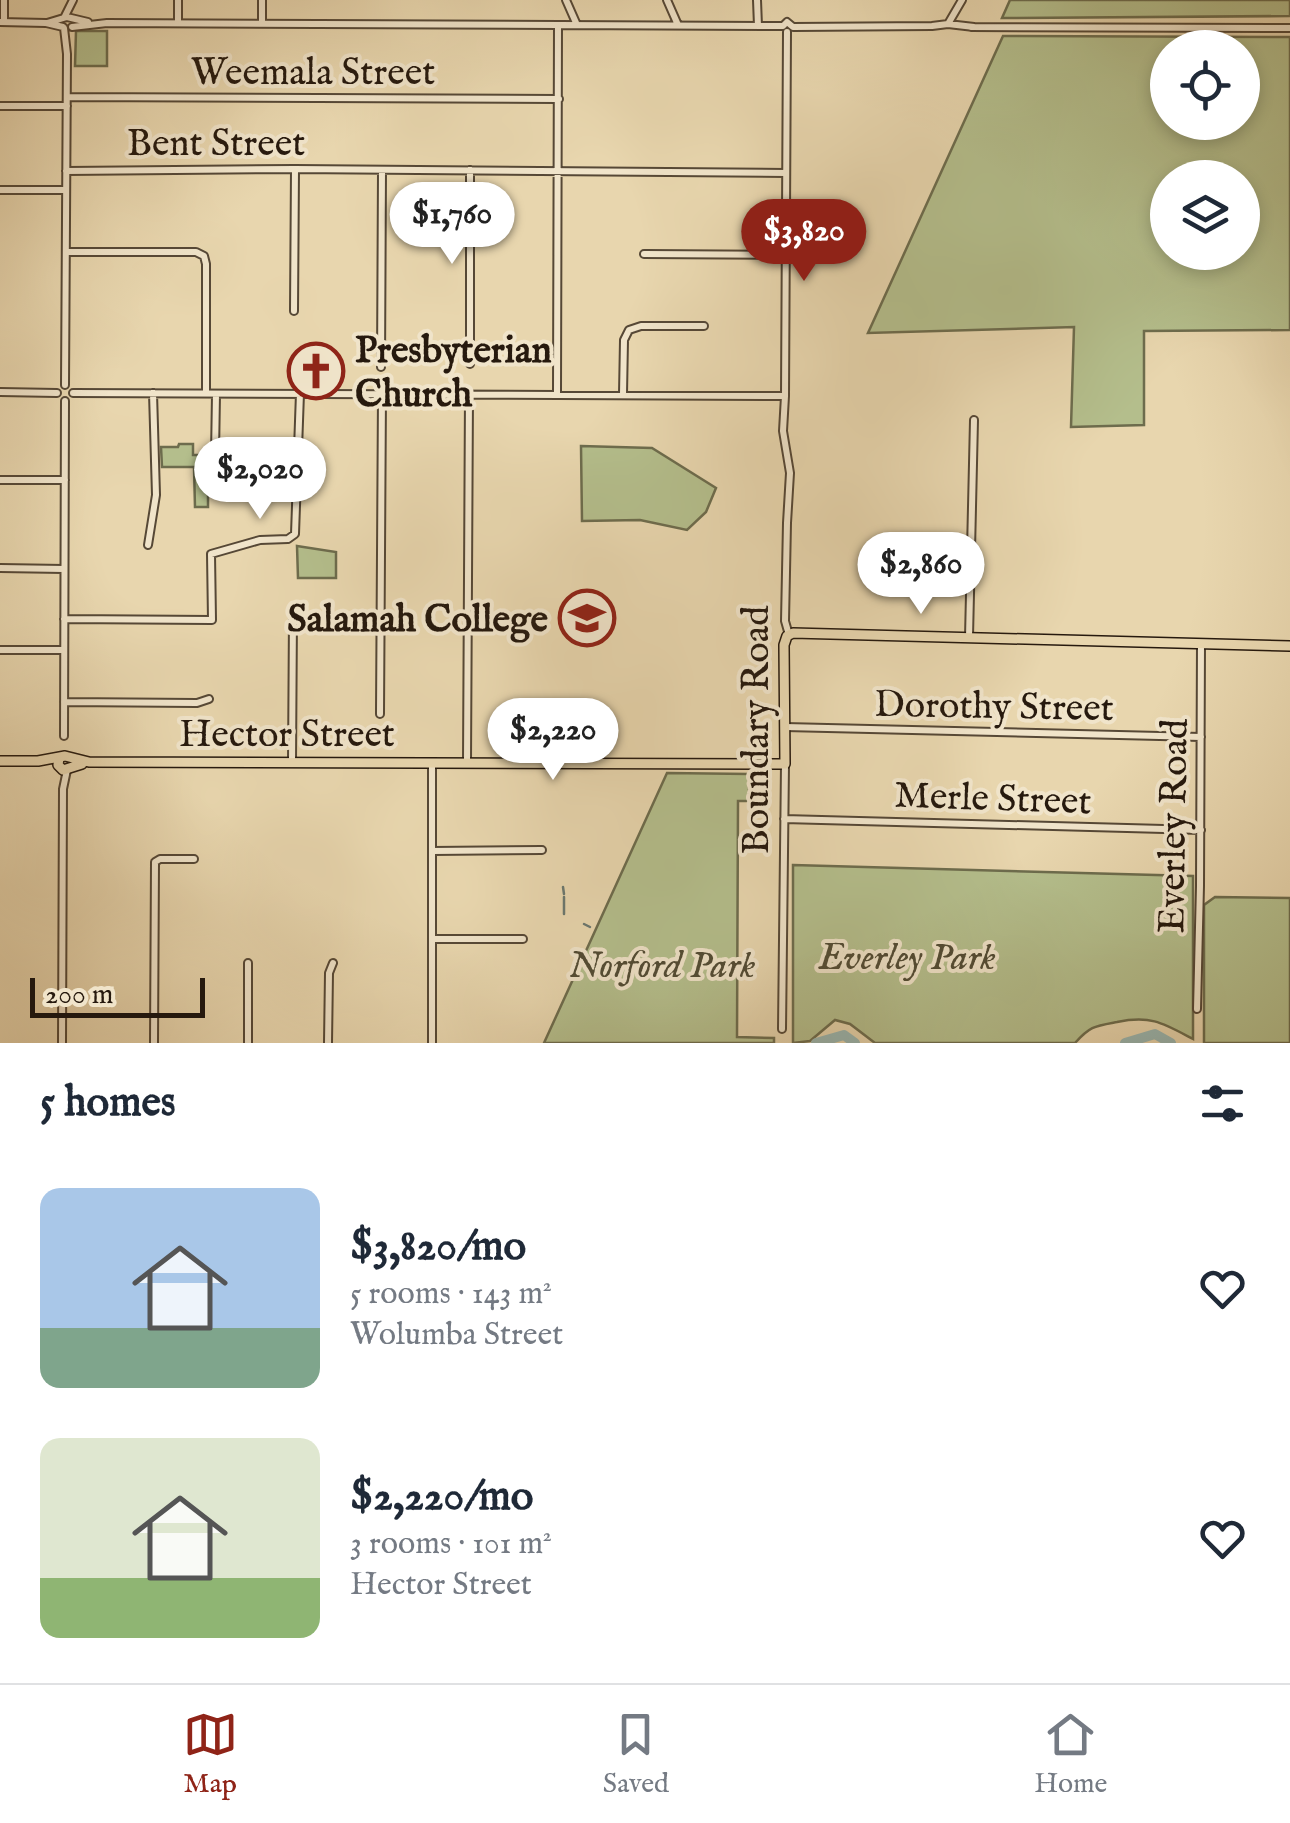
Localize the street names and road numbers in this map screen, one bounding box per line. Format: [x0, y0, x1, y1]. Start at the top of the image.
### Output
street label: Weemala Street [191, 50, 435, 98]
street label: Bent Street [127, 121, 305, 169]
street label: Boundary Road [734, 605, 782, 854]
street label: Dorothy Street [874, 682, 1114, 734]
street label: Hector Street [179, 712, 395, 760]
street label: Everley Road [1149, 718, 1201, 934]
street label: Merle Street [894, 773, 1092, 827]

